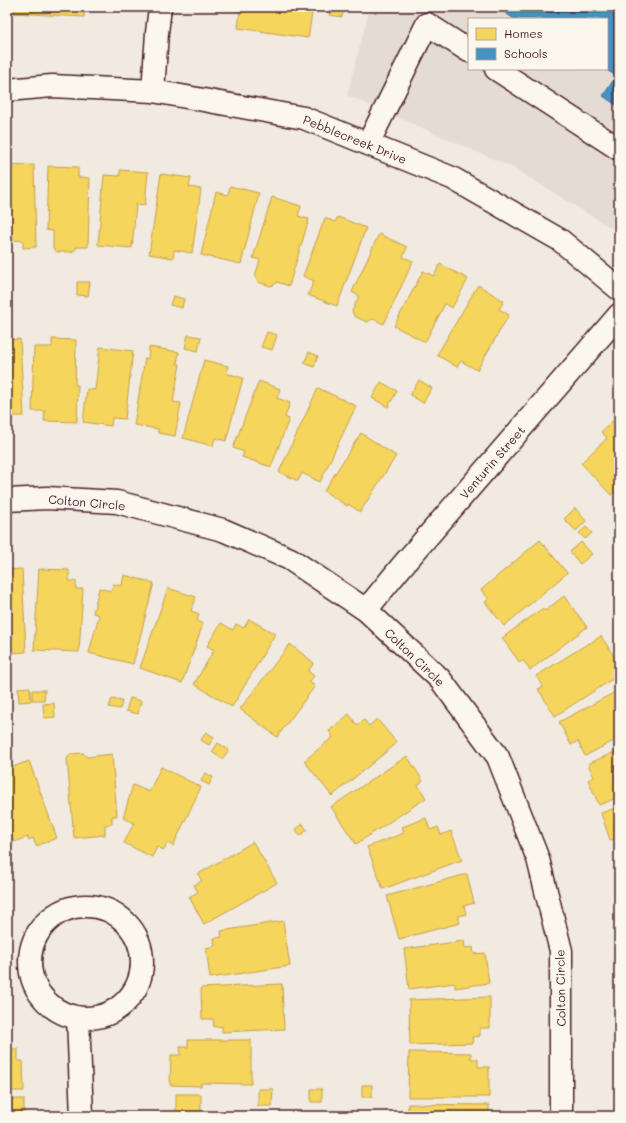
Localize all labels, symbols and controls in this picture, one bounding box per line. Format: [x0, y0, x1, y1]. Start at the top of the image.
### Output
legend [468, 18, 608, 70]
text: Homes [504, 25, 543, 41]
text: Schools [504, 45, 548, 61]
street label: Pebblecreek Drive [301, 111, 409, 167]
street label: Venturin Street [456, 422, 528, 502]
street label: Colton Circle [48, 491, 126, 513]
street label: Colton Circle [382, 624, 448, 690]
street label: Colton Circle [551, 949, 569, 1027]

